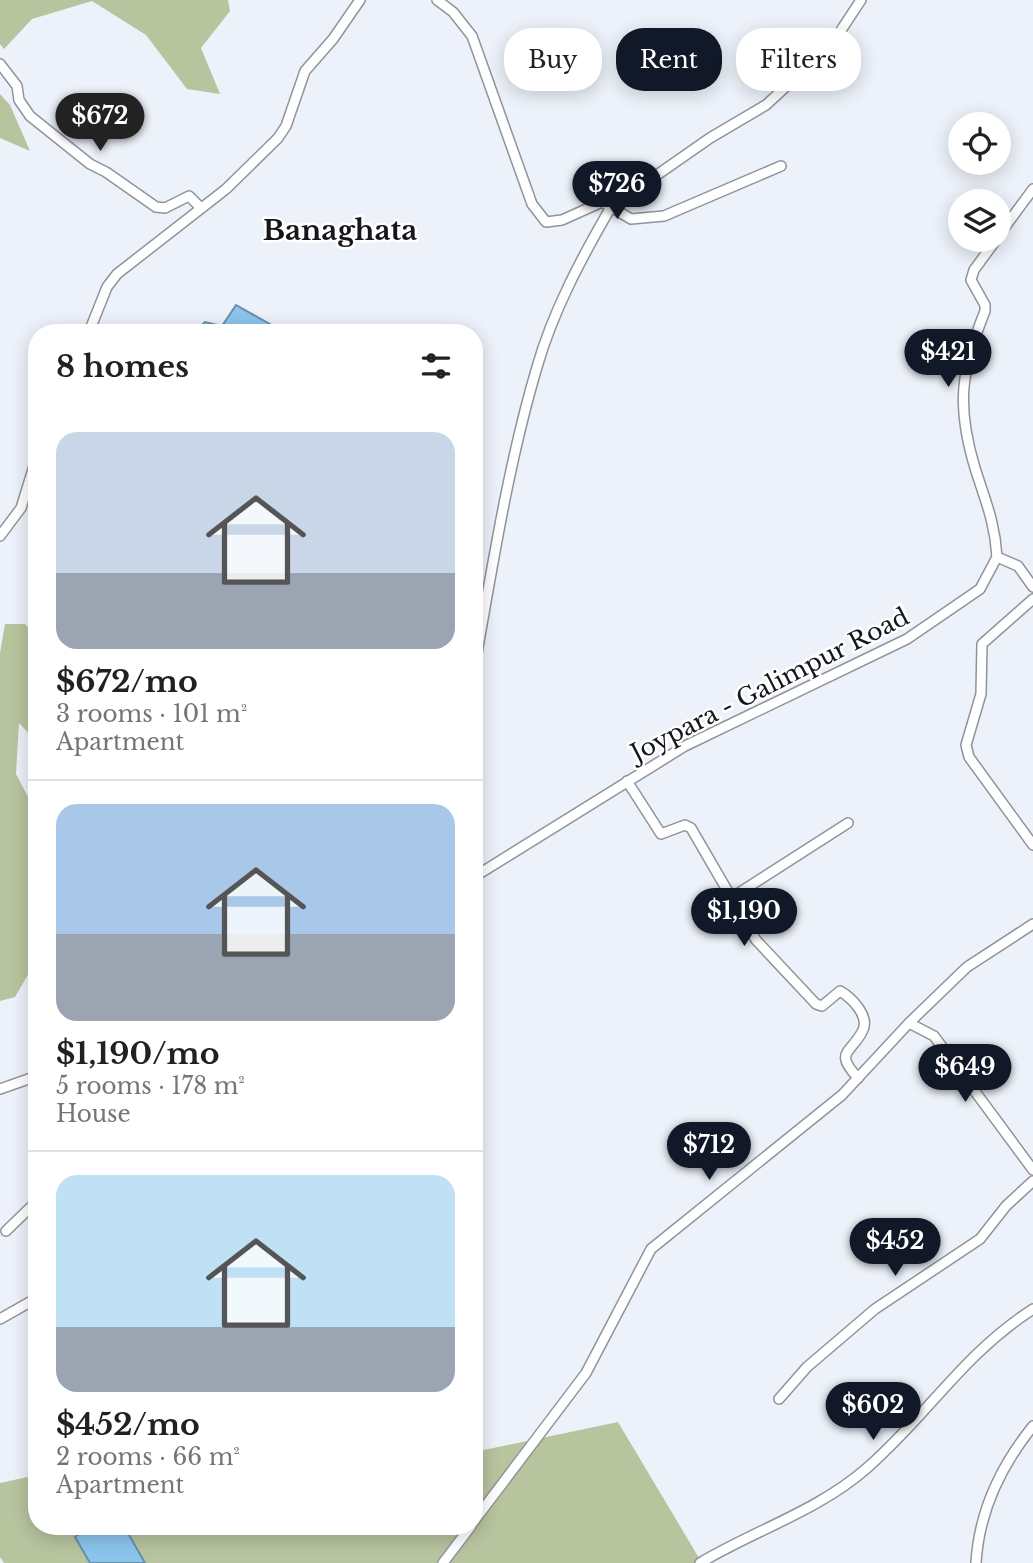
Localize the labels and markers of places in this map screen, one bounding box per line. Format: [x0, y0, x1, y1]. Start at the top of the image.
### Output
pin: $672 [59, 94, 141, 153]
pin: $726 [576, 162, 658, 221]
pin: $421 [907, 330, 989, 389]
pin: $1,190 [687, 888, 801, 948]
pin: $649 [924, 1044, 1006, 1104]
pin: $712 [668, 1122, 750, 1182]
pin: $452 [854, 1218, 936, 1278]
pin: $602 [832, 1382, 914, 1442]

